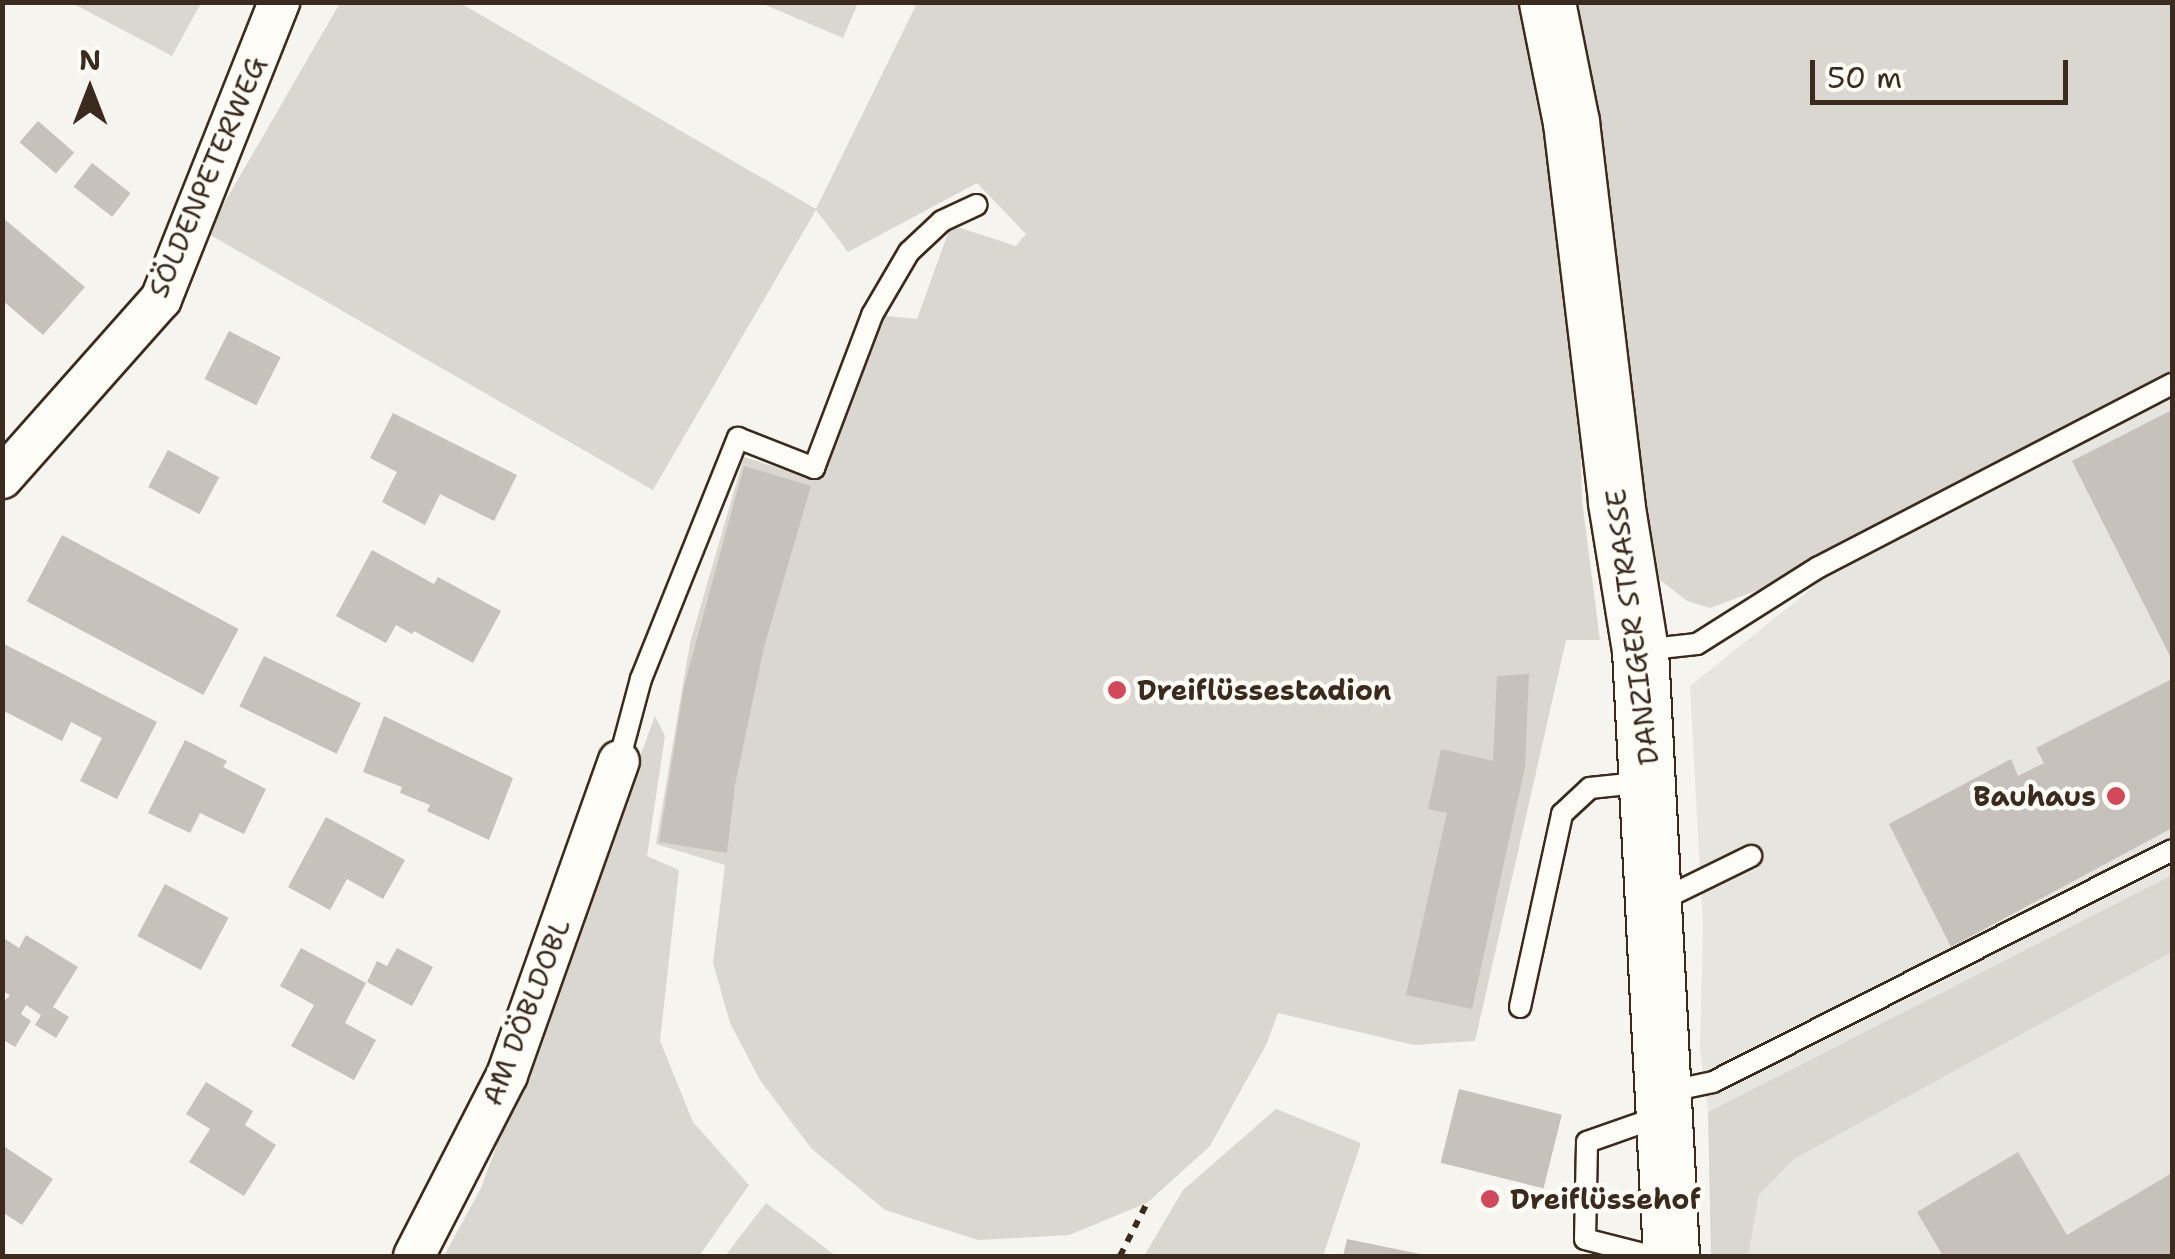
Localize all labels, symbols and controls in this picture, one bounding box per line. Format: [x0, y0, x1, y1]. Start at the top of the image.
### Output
north arrow [40, 40, 140, 140]
scale bar [1815, 40, 2072, 102]
text: N [79, 41, 101, 79]
street label: SÖLDENPETERWEG [141, 52, 273, 302]
text: 50 m [1827, 57, 1902, 98]
street label: DANZIGER STRASSE [1598, 487, 1666, 767]
place label: Dreiflüssestadion [1137, 673, 1391, 707]
marker: Dreiflüssestadion [1106, 679, 1128, 701]
place label: Bauhaus [1973, 779, 2096, 813]
marker: Bauhaus [2105, 785, 2127, 807]
street label: AM DÖBLDOBL [475, 914, 577, 1110]
place label: Dreiflüssehof [1510, 1182, 1701, 1216]
marker: Dreiflüssehof [1479, 1188, 1501, 1210]

